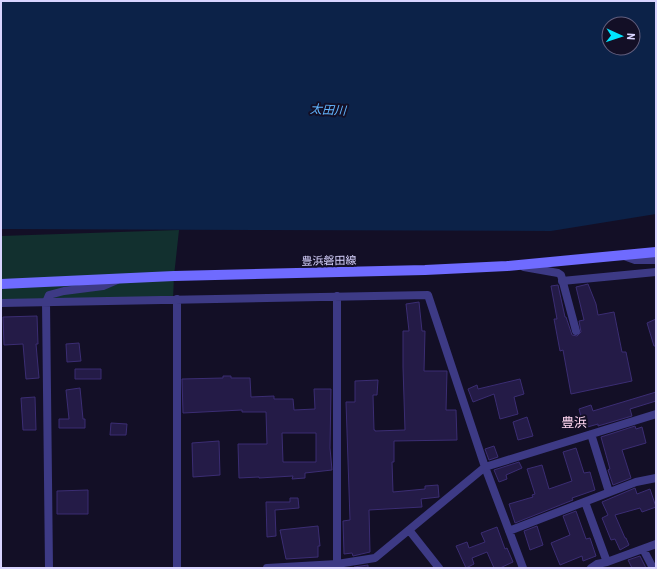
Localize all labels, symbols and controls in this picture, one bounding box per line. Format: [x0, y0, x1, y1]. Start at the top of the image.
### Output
north arrow [601, 16, 641, 56]
text: N [624, 33, 637, 40]
water label: 太田川 [310, 102, 348, 118]
street label: 豊浜磐田線 [301, 254, 357, 268]
district label: 豊浜 [561, 415, 587, 430]

